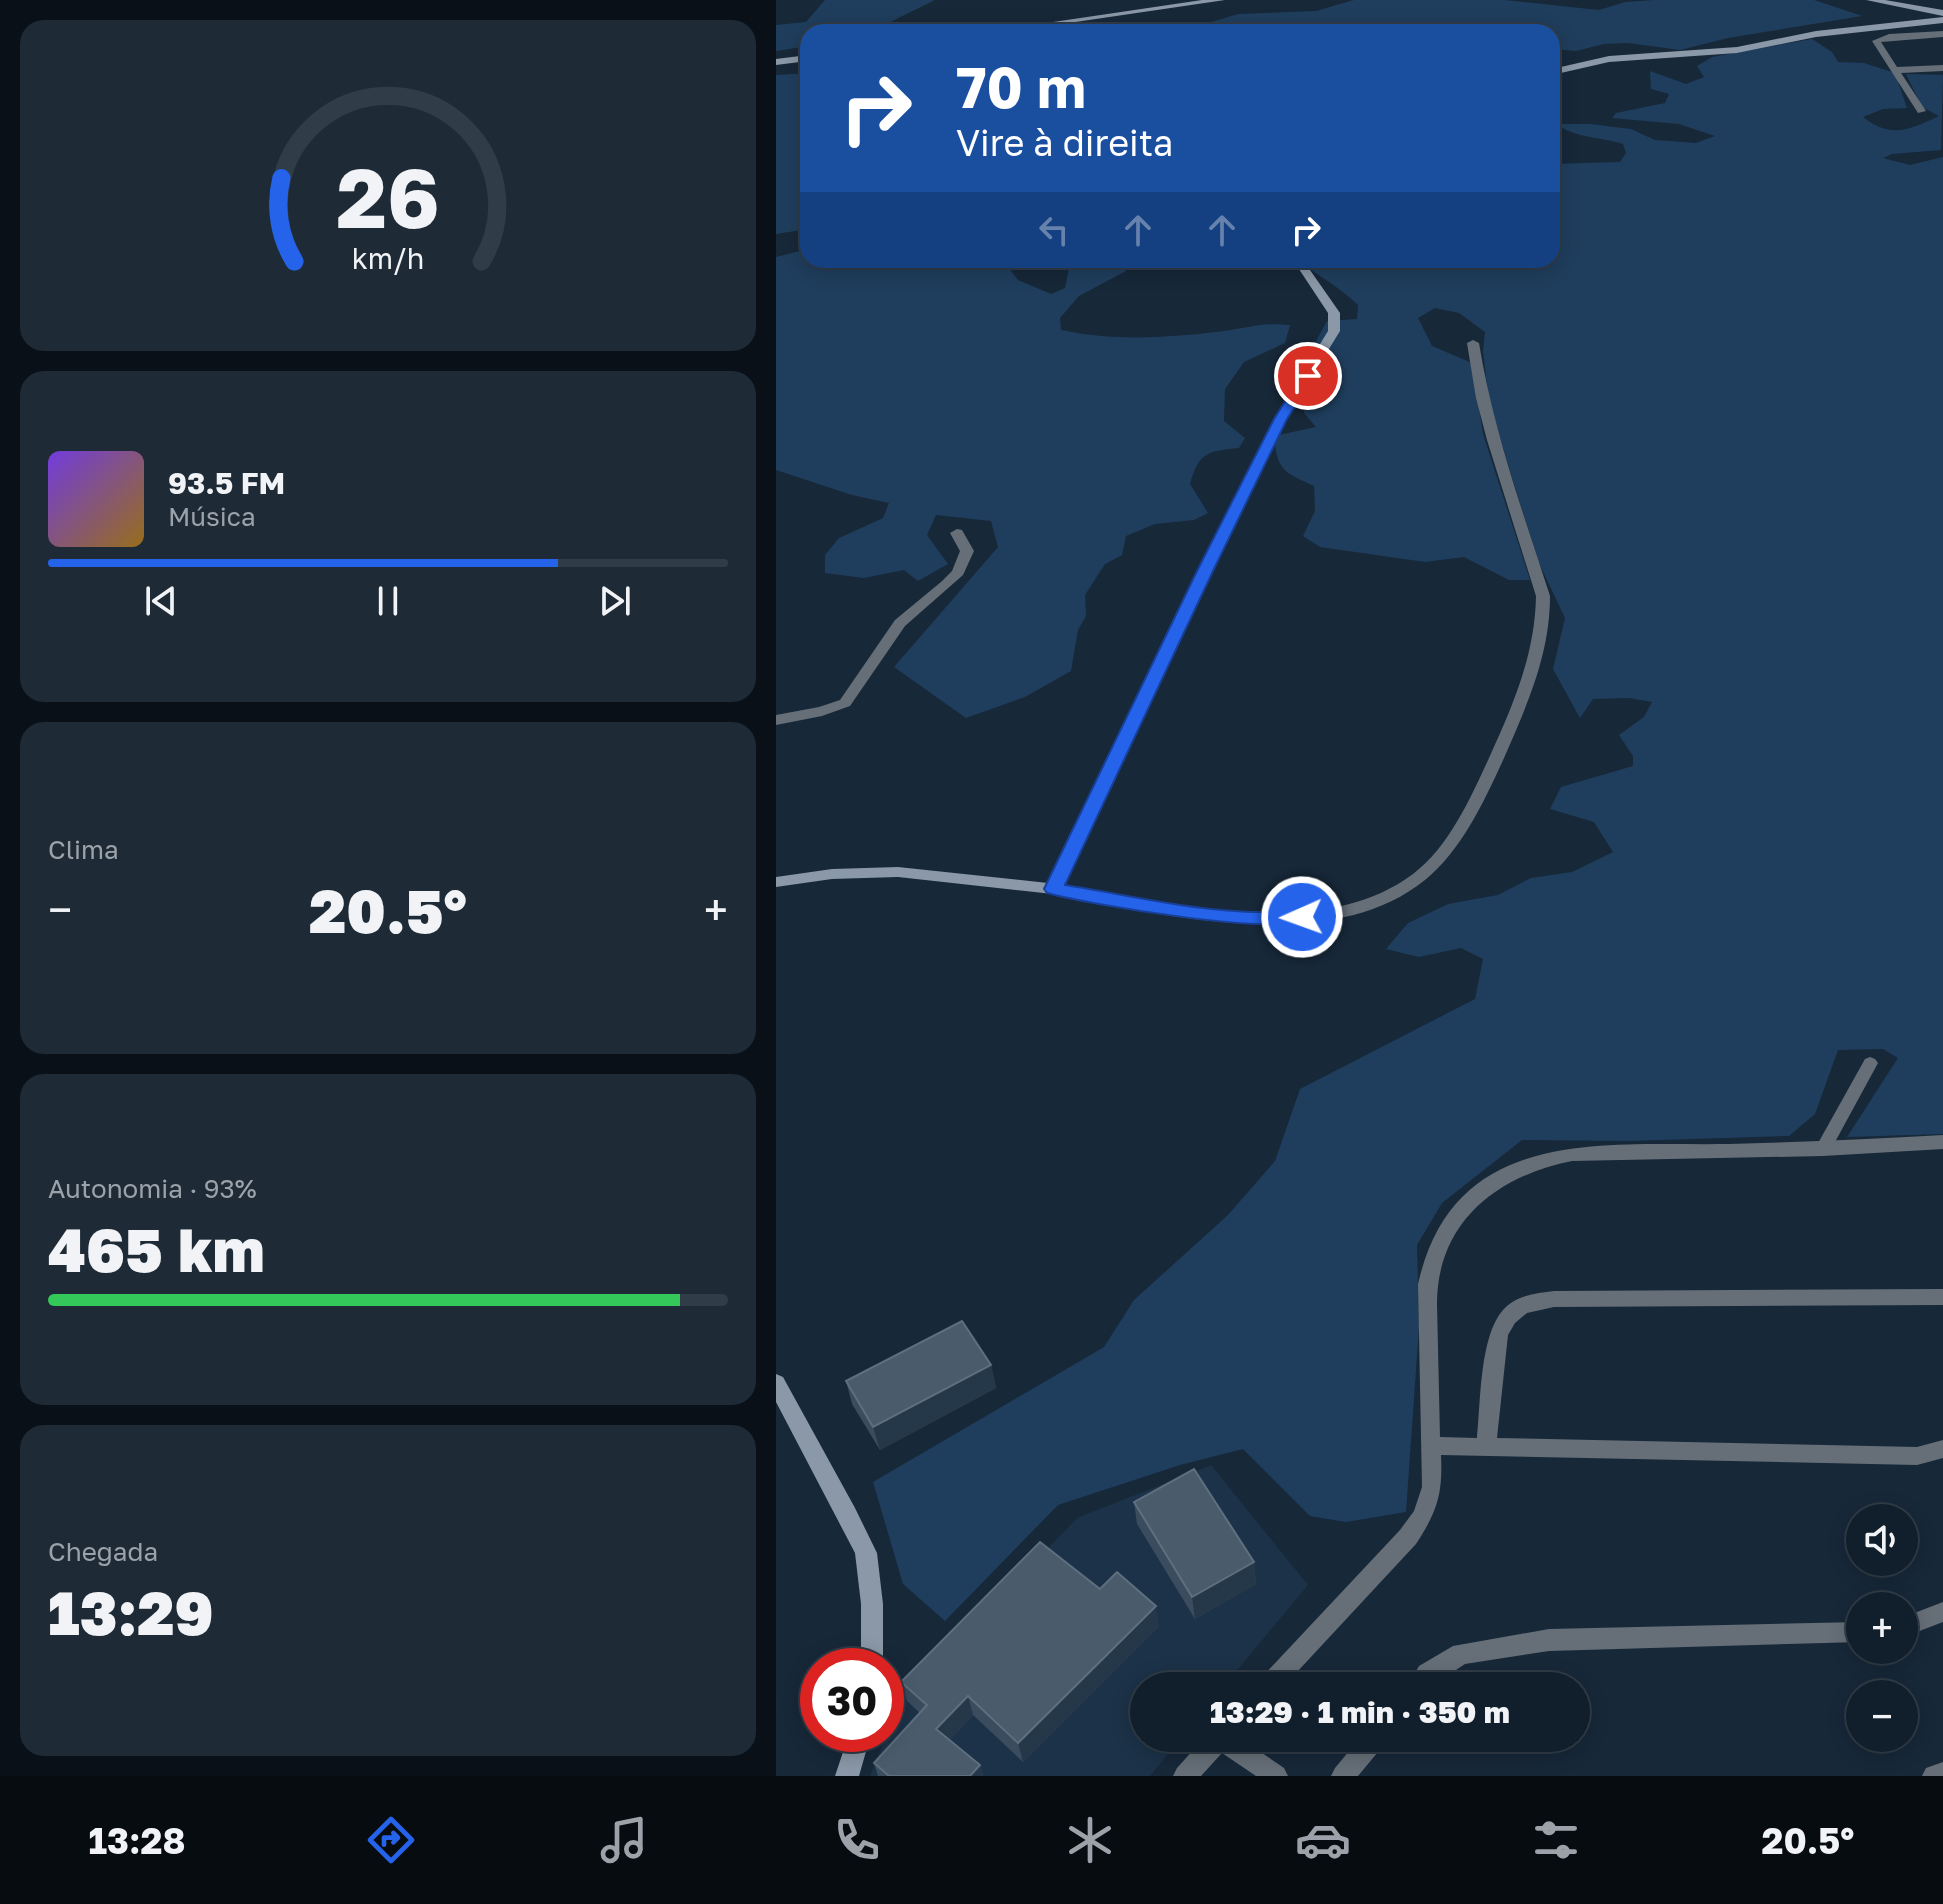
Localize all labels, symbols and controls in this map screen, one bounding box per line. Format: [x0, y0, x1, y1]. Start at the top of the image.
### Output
text: 70 m [956, 53, 1086, 120]
icon: right [824, 56, 928, 160]
text: Vire à direita [956, 121, 1173, 164]
text: 26 [336, 145, 440, 245]
icon: left [1032, 208, 1076, 252]
icon: ahead [1116, 208, 1160, 252]
icon: ahead [1200, 208, 1244, 252]
icon: right [1284, 208, 1328, 252]
text: km/h [352, 241, 424, 275]
pin [1274, 342, 1342, 410]
icon: arrive [1286, 354, 1330, 398]
text: 93.5 FM [168, 465, 285, 501]
text: Música [168, 501, 256, 532]
icon: previous [139, 579, 183, 623]
icon: pause [366, 579, 410, 623]
icon: next [593, 579, 637, 623]
text: Clima [48, 834, 119, 865]
text: 20.5° [309, 874, 467, 946]
position arrow [1260, 875, 1344, 959]
text: − [48, 883, 72, 936]
text: + [704, 883, 728, 936]
text: Autonomia · 93% [48, 1173, 256, 1204]
text: 465 km [48, 1213, 265, 1285]
map controls [1846, 1504, 1918, 1752]
button: sound [1846, 1504, 1918, 1576]
text: Chegada [48, 1536, 158, 1567]
text: 13:29 [48, 1576, 213, 1648]
button: + [1846, 1592, 1918, 1664]
speed limit sign: 30 [800, 1648, 904, 1752]
button: − [1846, 1680, 1918, 1752]
text: 13:29 · 1 min · 350 m [1210, 1694, 1510, 1730]
icon: directions [363, 1812, 419, 1868]
icon: music [596, 1812, 652, 1868]
icon: phone [829, 1812, 885, 1868]
icon: climate [1062, 1812, 1118, 1868]
icon: car [1295, 1812, 1351, 1868]
icon: filters [1528, 1812, 1584, 1868]
text: 13:28 [89, 1819, 186, 1862]
text: 20.5° [1761, 1819, 1854, 1862]

